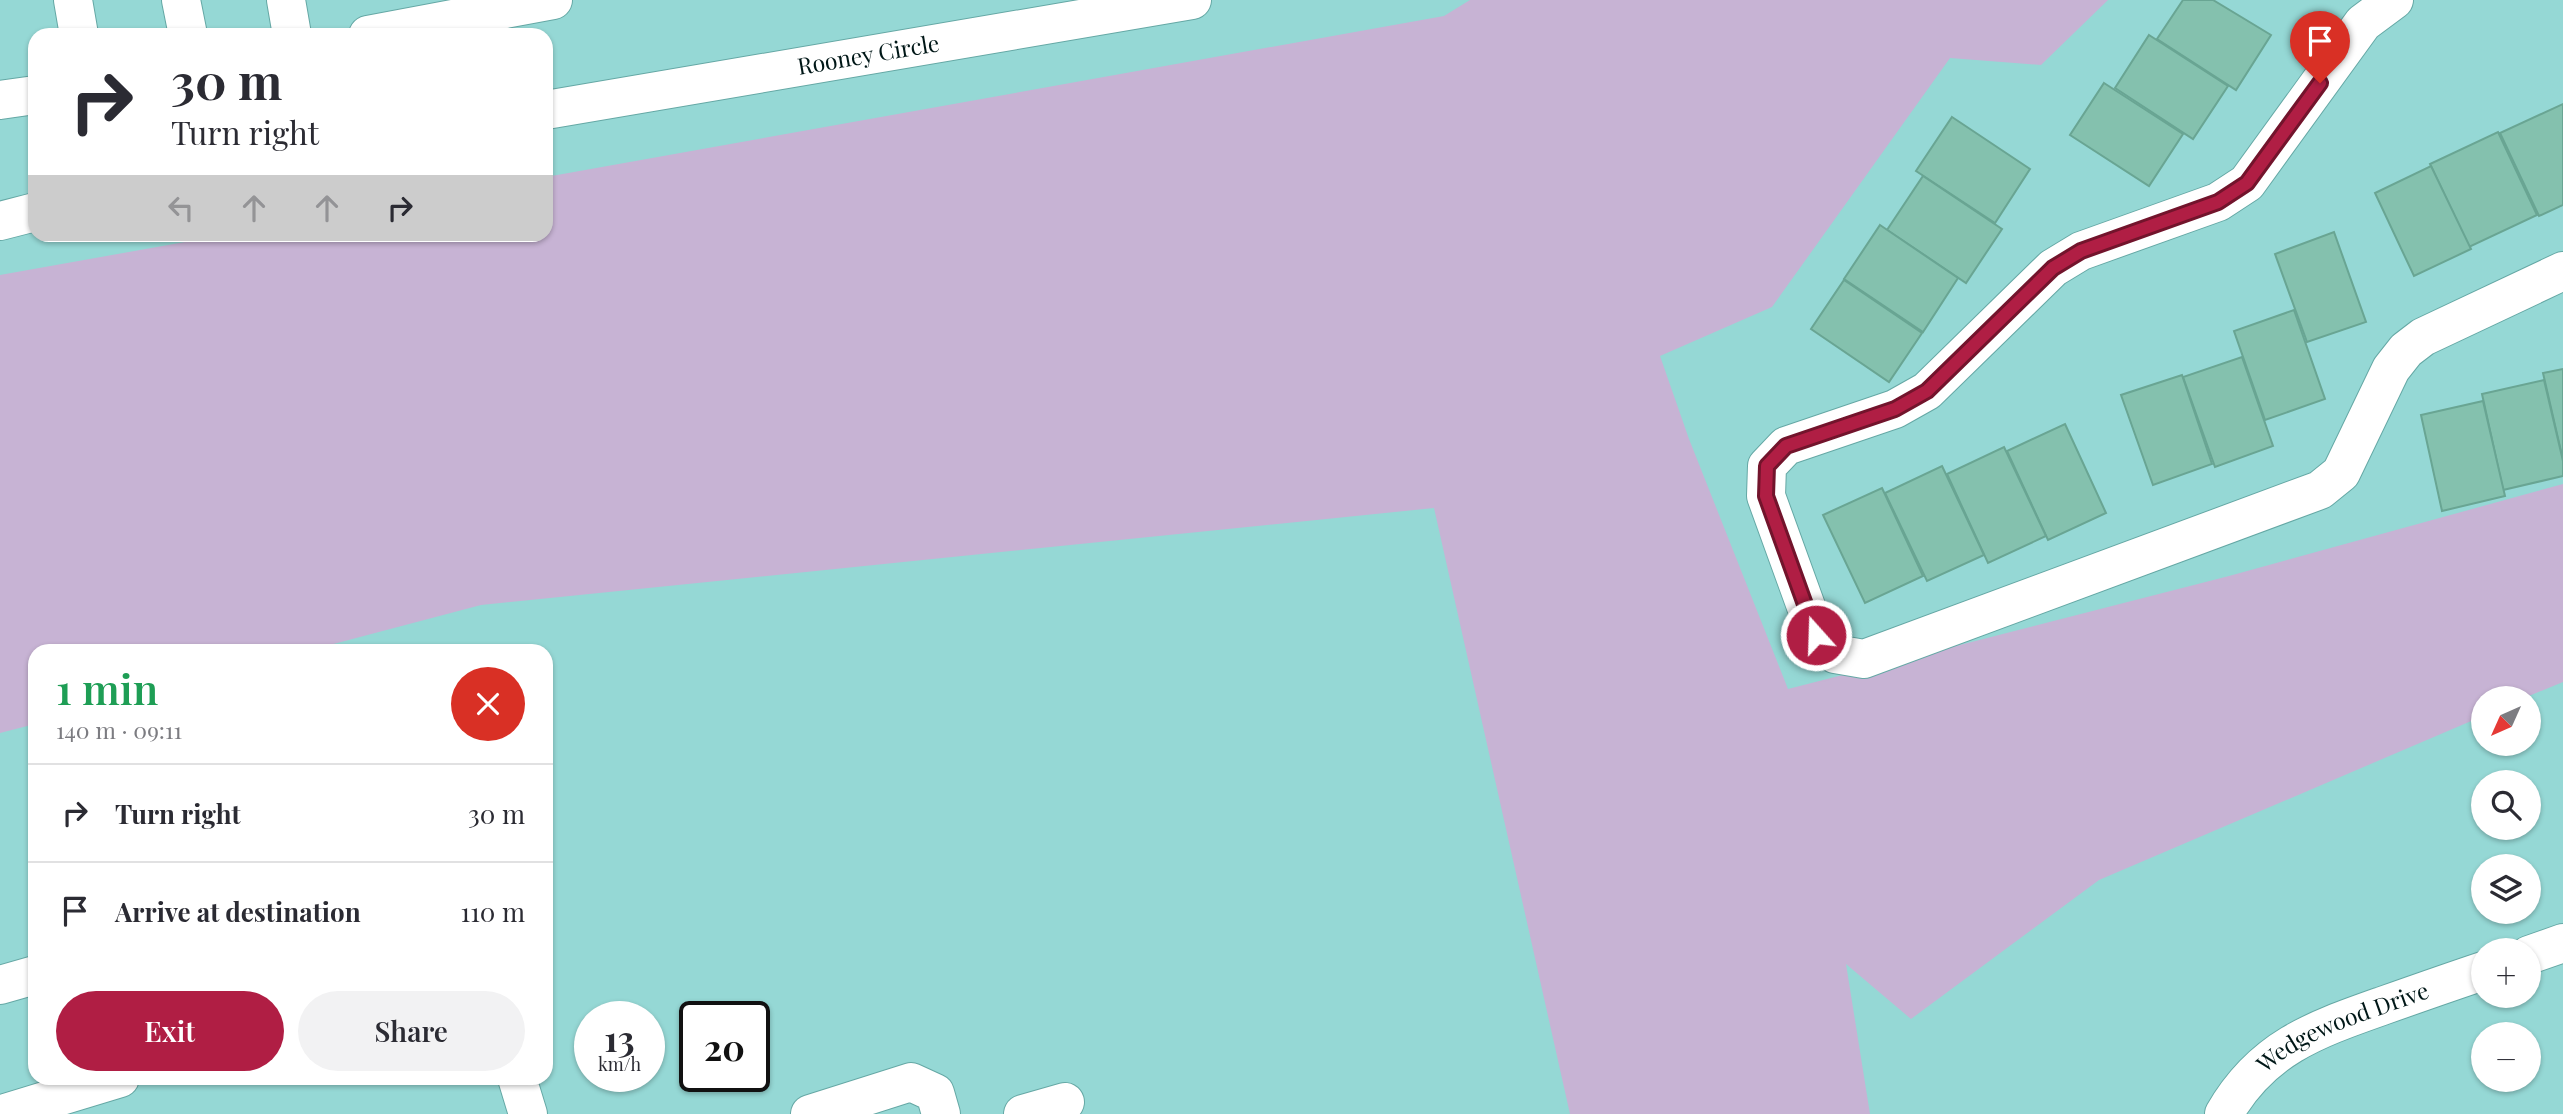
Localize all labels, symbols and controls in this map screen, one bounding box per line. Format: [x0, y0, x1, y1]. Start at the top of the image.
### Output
pin [2290, 11, 2350, 83]
icon: arrive [2301, 22, 2339, 60]
street label: Rooney Circle [795, 26, 941, 81]
text: 30 m [171, 47, 282, 112]
icon: right [56, 56, 147, 147]
text: Turn right [171, 110, 319, 153]
icon: left [162, 189, 200, 227]
icon: ahead [235, 189, 273, 227]
icon: ahead [308, 189, 346, 227]
icon: right [381, 189, 419, 227]
position arrow [1779, 598, 1853, 672]
text: 1 min [56, 660, 158, 716]
button: close [451, 667, 525, 741]
north arrow [2471, 686, 2541, 756]
map controls [2471, 686, 2541, 1092]
text: 140 m · 09:11 [56, 714, 182, 745]
button: search [2471, 770, 2541, 840]
icon: right [56, 794, 94, 832]
text: Turn right [115, 796, 241, 831]
text: 30 m [468, 796, 525, 831]
button: layers [2471, 854, 2541, 924]
icon: arrive [56, 892, 94, 930]
text: Arrive at destination [115, 894, 361, 929]
text: 110 m [461, 894, 525, 929]
button: + [2471, 938, 2541, 1008]
street label: Wedgewood Drive [2249, 974, 2432, 1079]
button: Exit [56, 991, 284, 1071]
button: Share [298, 991, 525, 1071]
speed limit sign: 20 [679, 1001, 770, 1092]
text: 13 [604, 1014, 635, 1061]
button: − [2471, 1022, 2541, 1092]
text: km/h [598, 1052, 641, 1076]

